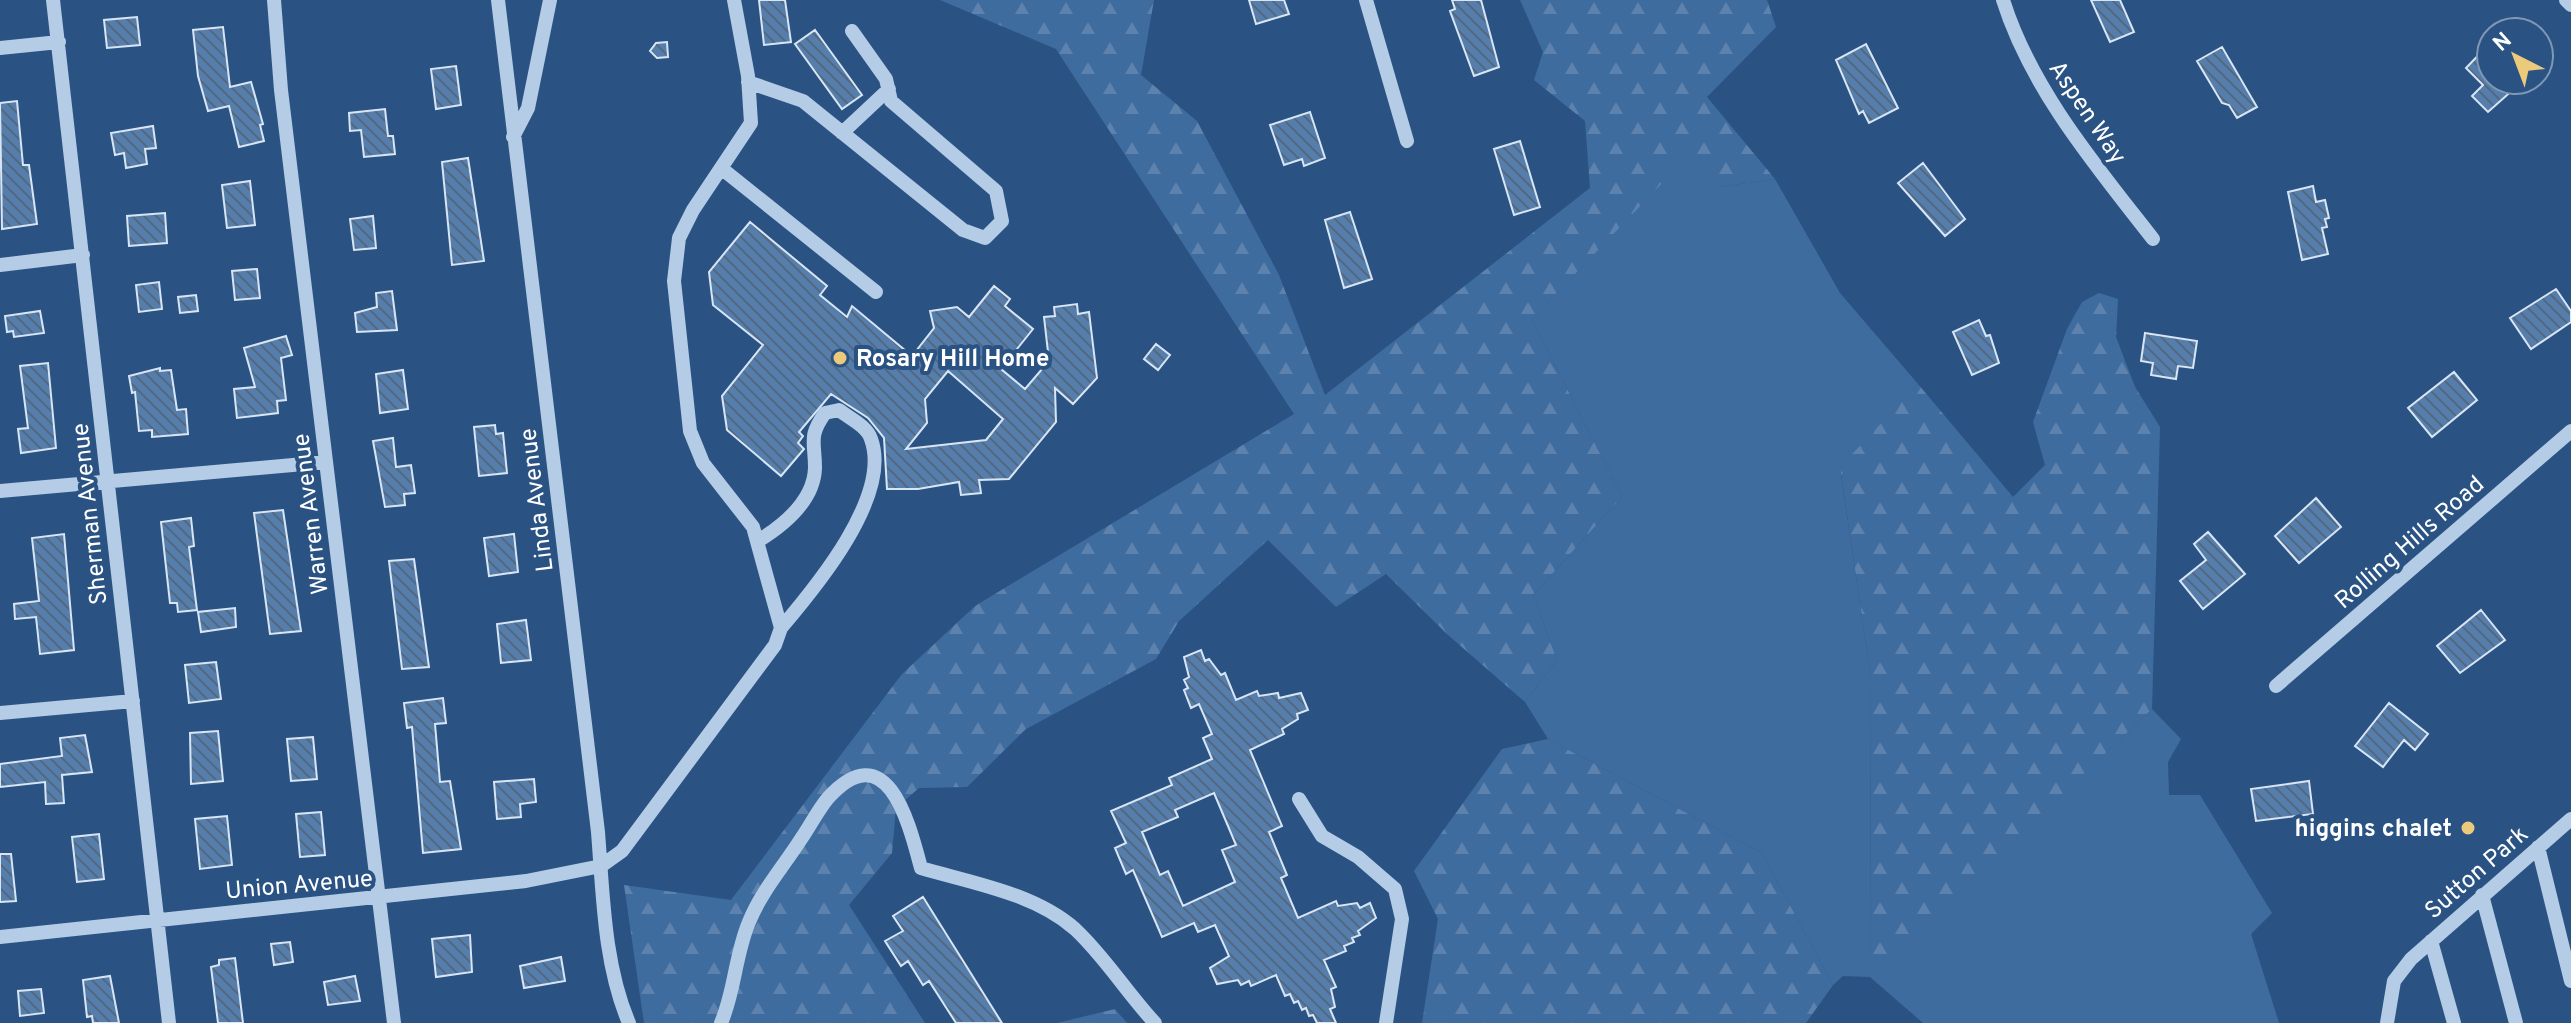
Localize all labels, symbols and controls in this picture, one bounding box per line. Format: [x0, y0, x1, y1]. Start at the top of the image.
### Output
north arrow [2475, 16, 2555, 96]
text: N [2488, 28, 2518, 58]
street label: Aspen Way [2041, 56, 2132, 170]
place label: Rosary Hill Home [856, 345, 1049, 375]
marker: Rosary Hill Home [831, 349, 849, 367]
street label: Sherman Avenue [67, 422, 115, 606]
street label: Linda Avenue [514, 426, 562, 573]
street label: Warren Avenue [287, 432, 337, 596]
street label: Rolling Hills Road [2329, 470, 2491, 617]
place label: higgins chalet [2294, 815, 2452, 845]
marker: higgins chalet [2459, 819, 2477, 837]
street label: Sutton Park [2419, 820, 2535, 927]
street label: Union Avenue [224, 865, 374, 907]

